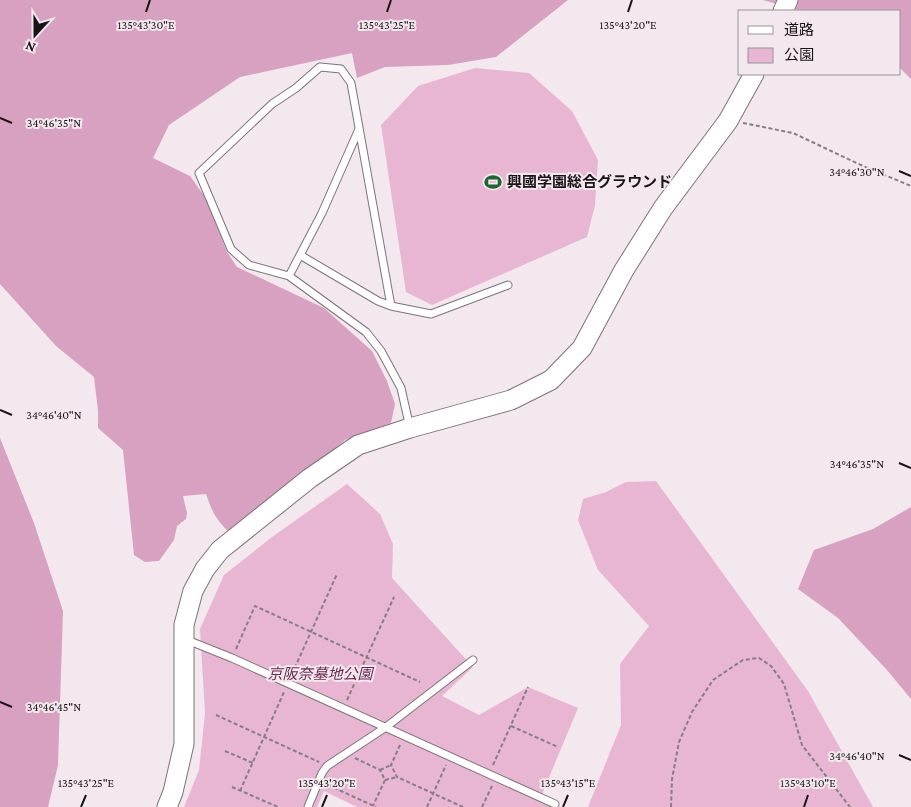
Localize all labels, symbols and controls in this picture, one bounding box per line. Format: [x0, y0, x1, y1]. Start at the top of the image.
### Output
north arrow [10, 10, 60, 60]
legend [738, 10, 901, 75]
text: 135°43'30"E [118, 18, 175, 32]
text: 135°43'25"E [359, 18, 416, 32]
text: 135°43'20"E [599, 18, 657, 32]
text: 道路 [784, 22, 814, 38]
text: N [23, 38, 38, 56]
text: 公園 [784, 47, 814, 63]
text: 34°46'35"N [27, 116, 81, 130]
text: 34°46'30"N [829, 165, 885, 179]
sports icon: 興國学園総合グラウンド [483, 172, 503, 192]
place label: 興國学園総合グラウンド [507, 173, 672, 190]
text: 34°46'40"N [26, 408, 82, 422]
text: 34°46'35"N [830, 457, 884, 471]
park label: 京阪奈墓地公園 [267, 666, 374, 682]
text: 34°46'45"N [27, 700, 81, 714]
text: 34°46'40"N [829, 749, 885, 763]
text: 135°43'25"E [58, 776, 115, 790]
text: 135°43'20"E [298, 776, 356, 790]
text: 135°43'15"E [541, 776, 596, 790]
text: 135°43'10"E [780, 776, 836, 790]

